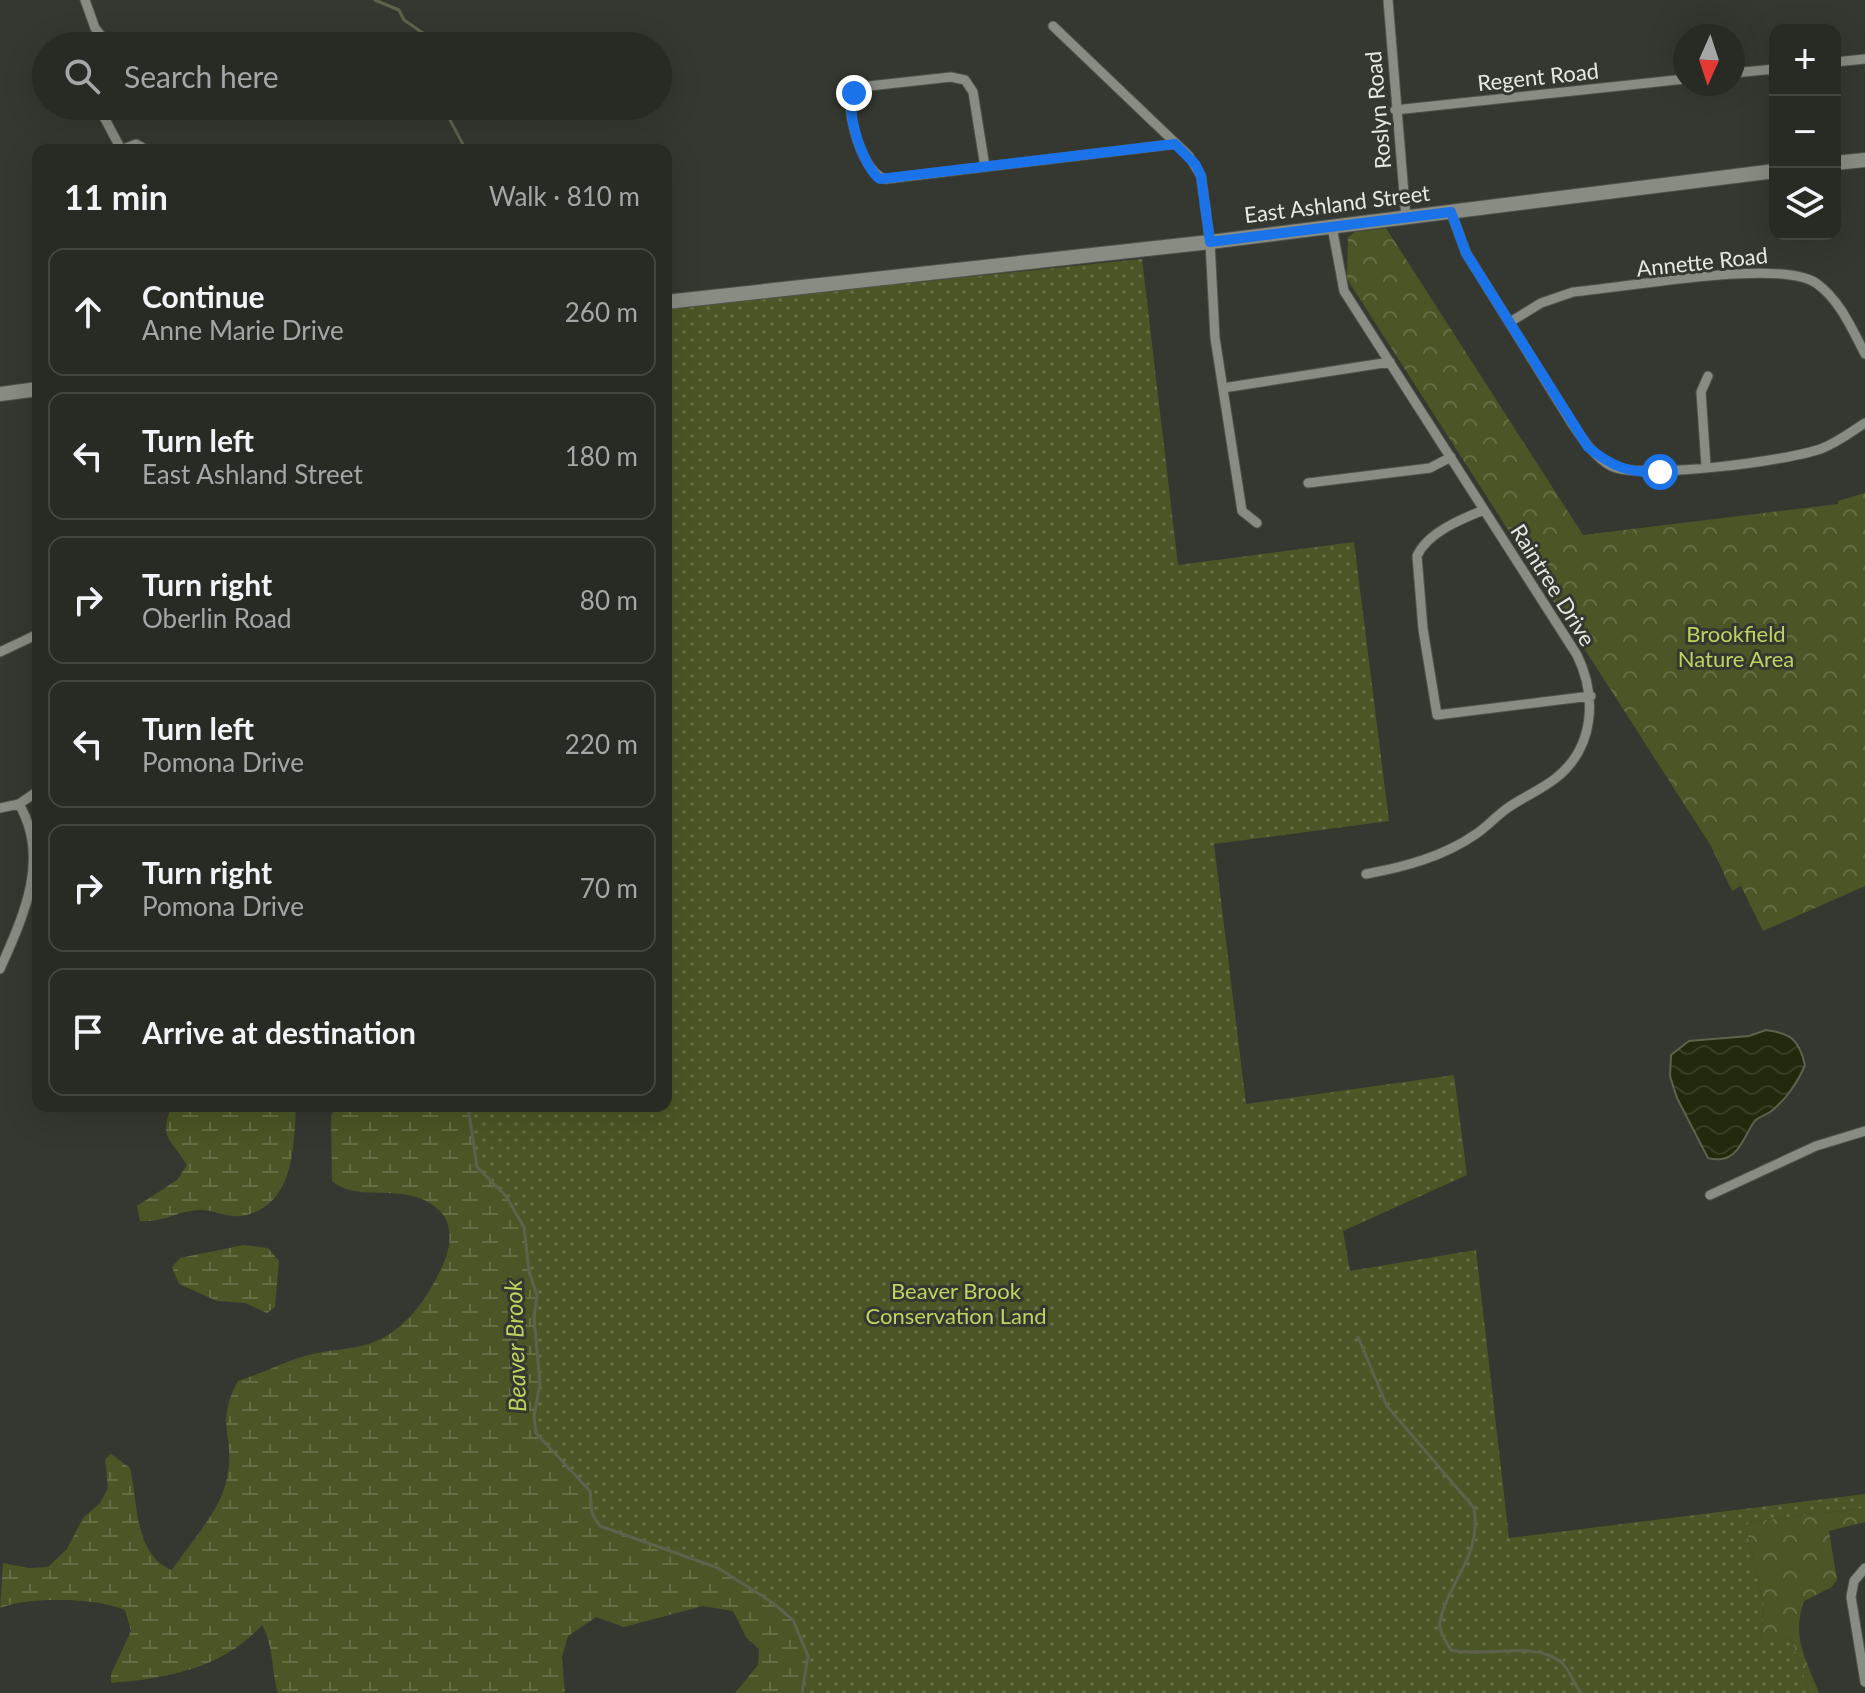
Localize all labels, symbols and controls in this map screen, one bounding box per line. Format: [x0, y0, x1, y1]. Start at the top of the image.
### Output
north arrow [1673, 24, 1745, 96]
map controls [1769, 24, 1841, 240]
button: + [1769, 24, 1841, 96]
search box [32, 32, 672, 120]
street label: Roslyn Road [1359, 50, 1396, 170]
icon: search [60, 54, 104, 98]
street label: Regent Road [1476, 57, 1600, 96]
text: Search here [124, 58, 279, 94]
route end [836, 75, 872, 111]
button: − [1769, 96, 1841, 168]
button: layers [1769, 168, 1841, 240]
text: 11 min [64, 176, 168, 217]
street label: East Ashland Street [1243, 179, 1431, 228]
text: Walk · 810 m [489, 180, 640, 212]
street label: Annette Road [1635, 241, 1769, 282]
text: Continue [142, 278, 265, 314]
icon: ahead [66, 290, 110, 334]
text: 260 m [565, 296, 638, 328]
text: Anne Marie Drive [142, 314, 344, 346]
text: Turn left [142, 422, 254, 458]
icon: left [66, 434, 110, 478]
text: 180 m [565, 440, 638, 472]
route start [1642, 454, 1678, 490]
text: East Ashland Street [142, 458, 363, 490]
street label: Raintree Drive [1505, 519, 1602, 651]
text: Turn right [142, 566, 272, 602]
icon: right [66, 578, 110, 622]
text: 80 m [580, 584, 638, 616]
text: Oberlin Road [142, 602, 292, 634]
park label: Brookfield Nature Area [1678, 620, 1794, 672]
text: Turn left [142, 710, 254, 746]
icon: left [66, 722, 110, 766]
text: 220 m [565, 728, 638, 760]
text: Pomona Drive [142, 746, 304, 778]
text: Turn right [142, 854, 272, 890]
icon: right [66, 866, 110, 910]
text: 70 m [580, 872, 638, 904]
text: Pomona Drive [142, 890, 304, 922]
icon: arrive [66, 1010, 110, 1054]
text: Arrive at destination [142, 1014, 416, 1050]
park label: Beaver Brook Conservation Land [865, 1277, 1047, 1329]
water label: Beaver Brook [498, 1279, 531, 1413]

